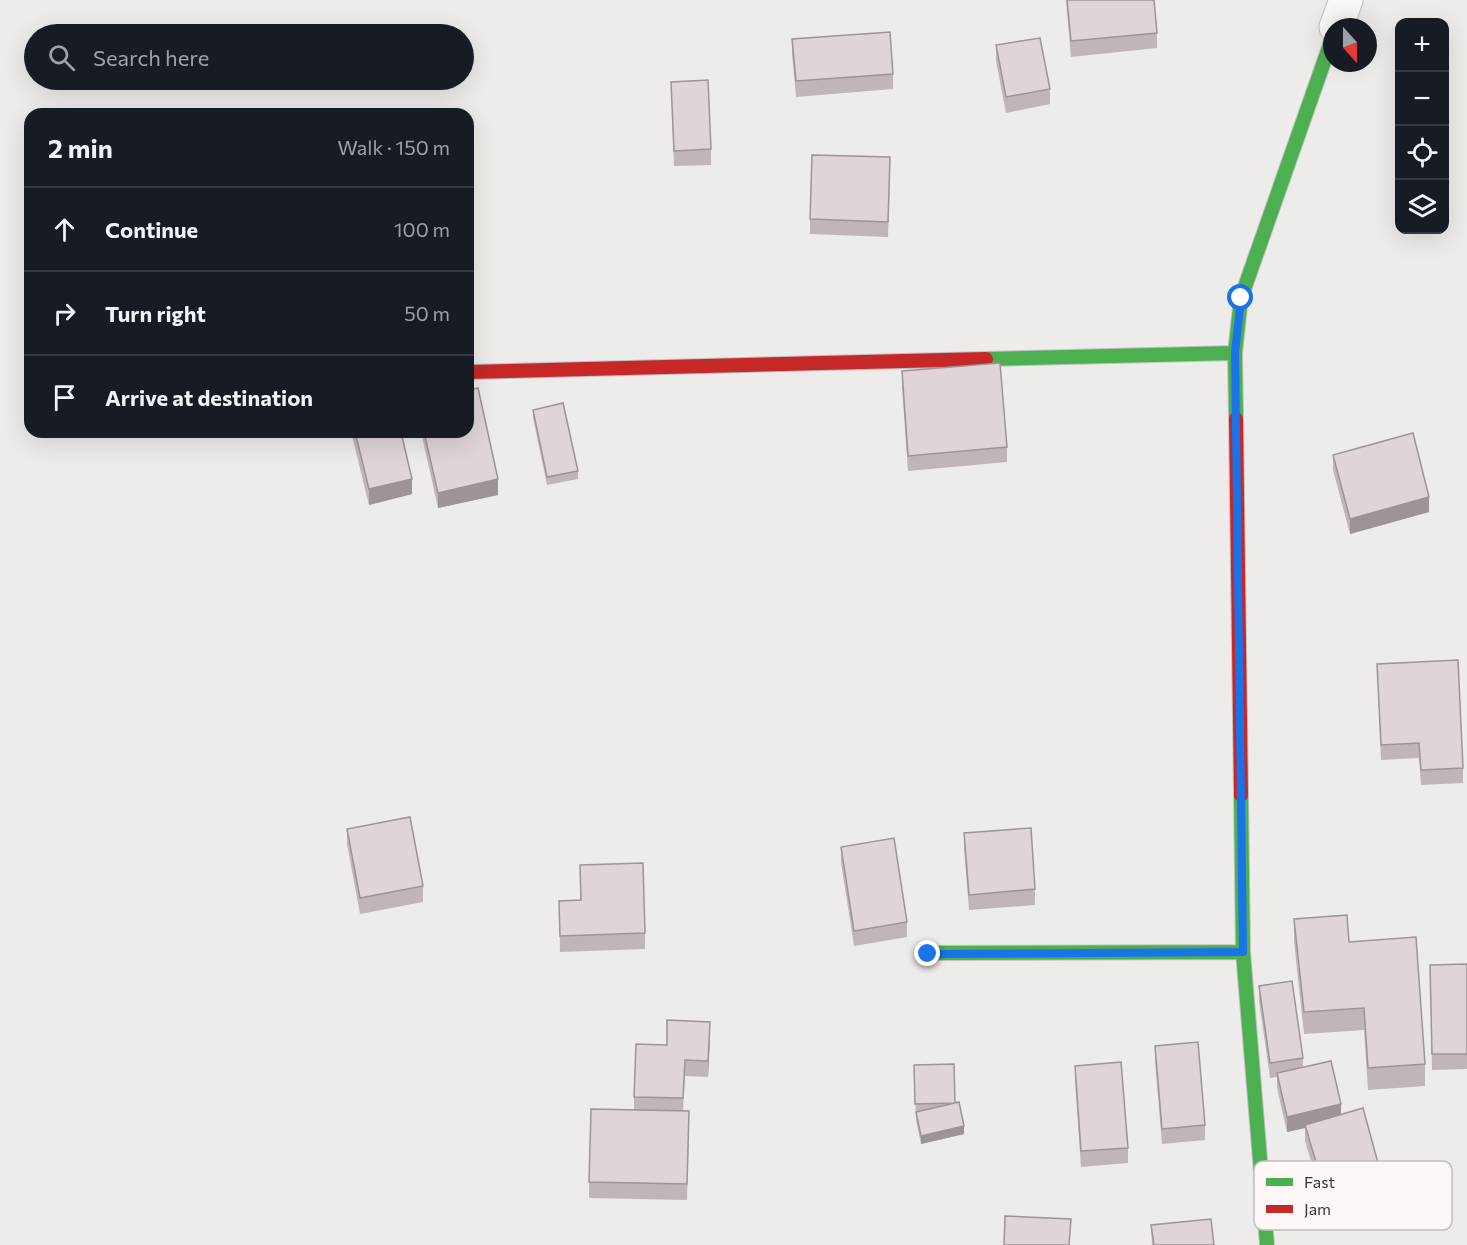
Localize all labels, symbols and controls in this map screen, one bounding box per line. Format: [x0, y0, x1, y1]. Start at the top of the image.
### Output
north arrow [1323, 18, 1377, 72]
map controls [1395, 18, 1449, 234]
button: + [1395, 18, 1449, 72]
search box [24, 24, 474, 90]
icon: search [45, 41, 78, 74]
text: Search here [93, 44, 209, 71]
button: − [1395, 72, 1449, 126]
button: locate [1395, 126, 1449, 180]
text: 2 min [48, 132, 113, 163]
text: Walk · 150 m [338, 135, 450, 159]
button: layers [1395, 180, 1449, 234]
icon: ahead [48, 213, 81, 246]
text: Continue [105, 216, 198, 243]
text: 100 m [394, 217, 450, 241]
route start [1227, 284, 1253, 310]
icon: right [48, 297, 81, 330]
text: Turn right [105, 300, 206, 327]
text: 50 m [404, 301, 450, 325]
icon: arrive [48, 381, 81, 414]
text: Arrive at destination [105, 384, 313, 411]
route end [914, 940, 940, 966]
legend [1254, 1161, 1452, 1230]
text: Fast [1304, 1172, 1335, 1191]
text: Jam [1304, 1199, 1331, 1218]

